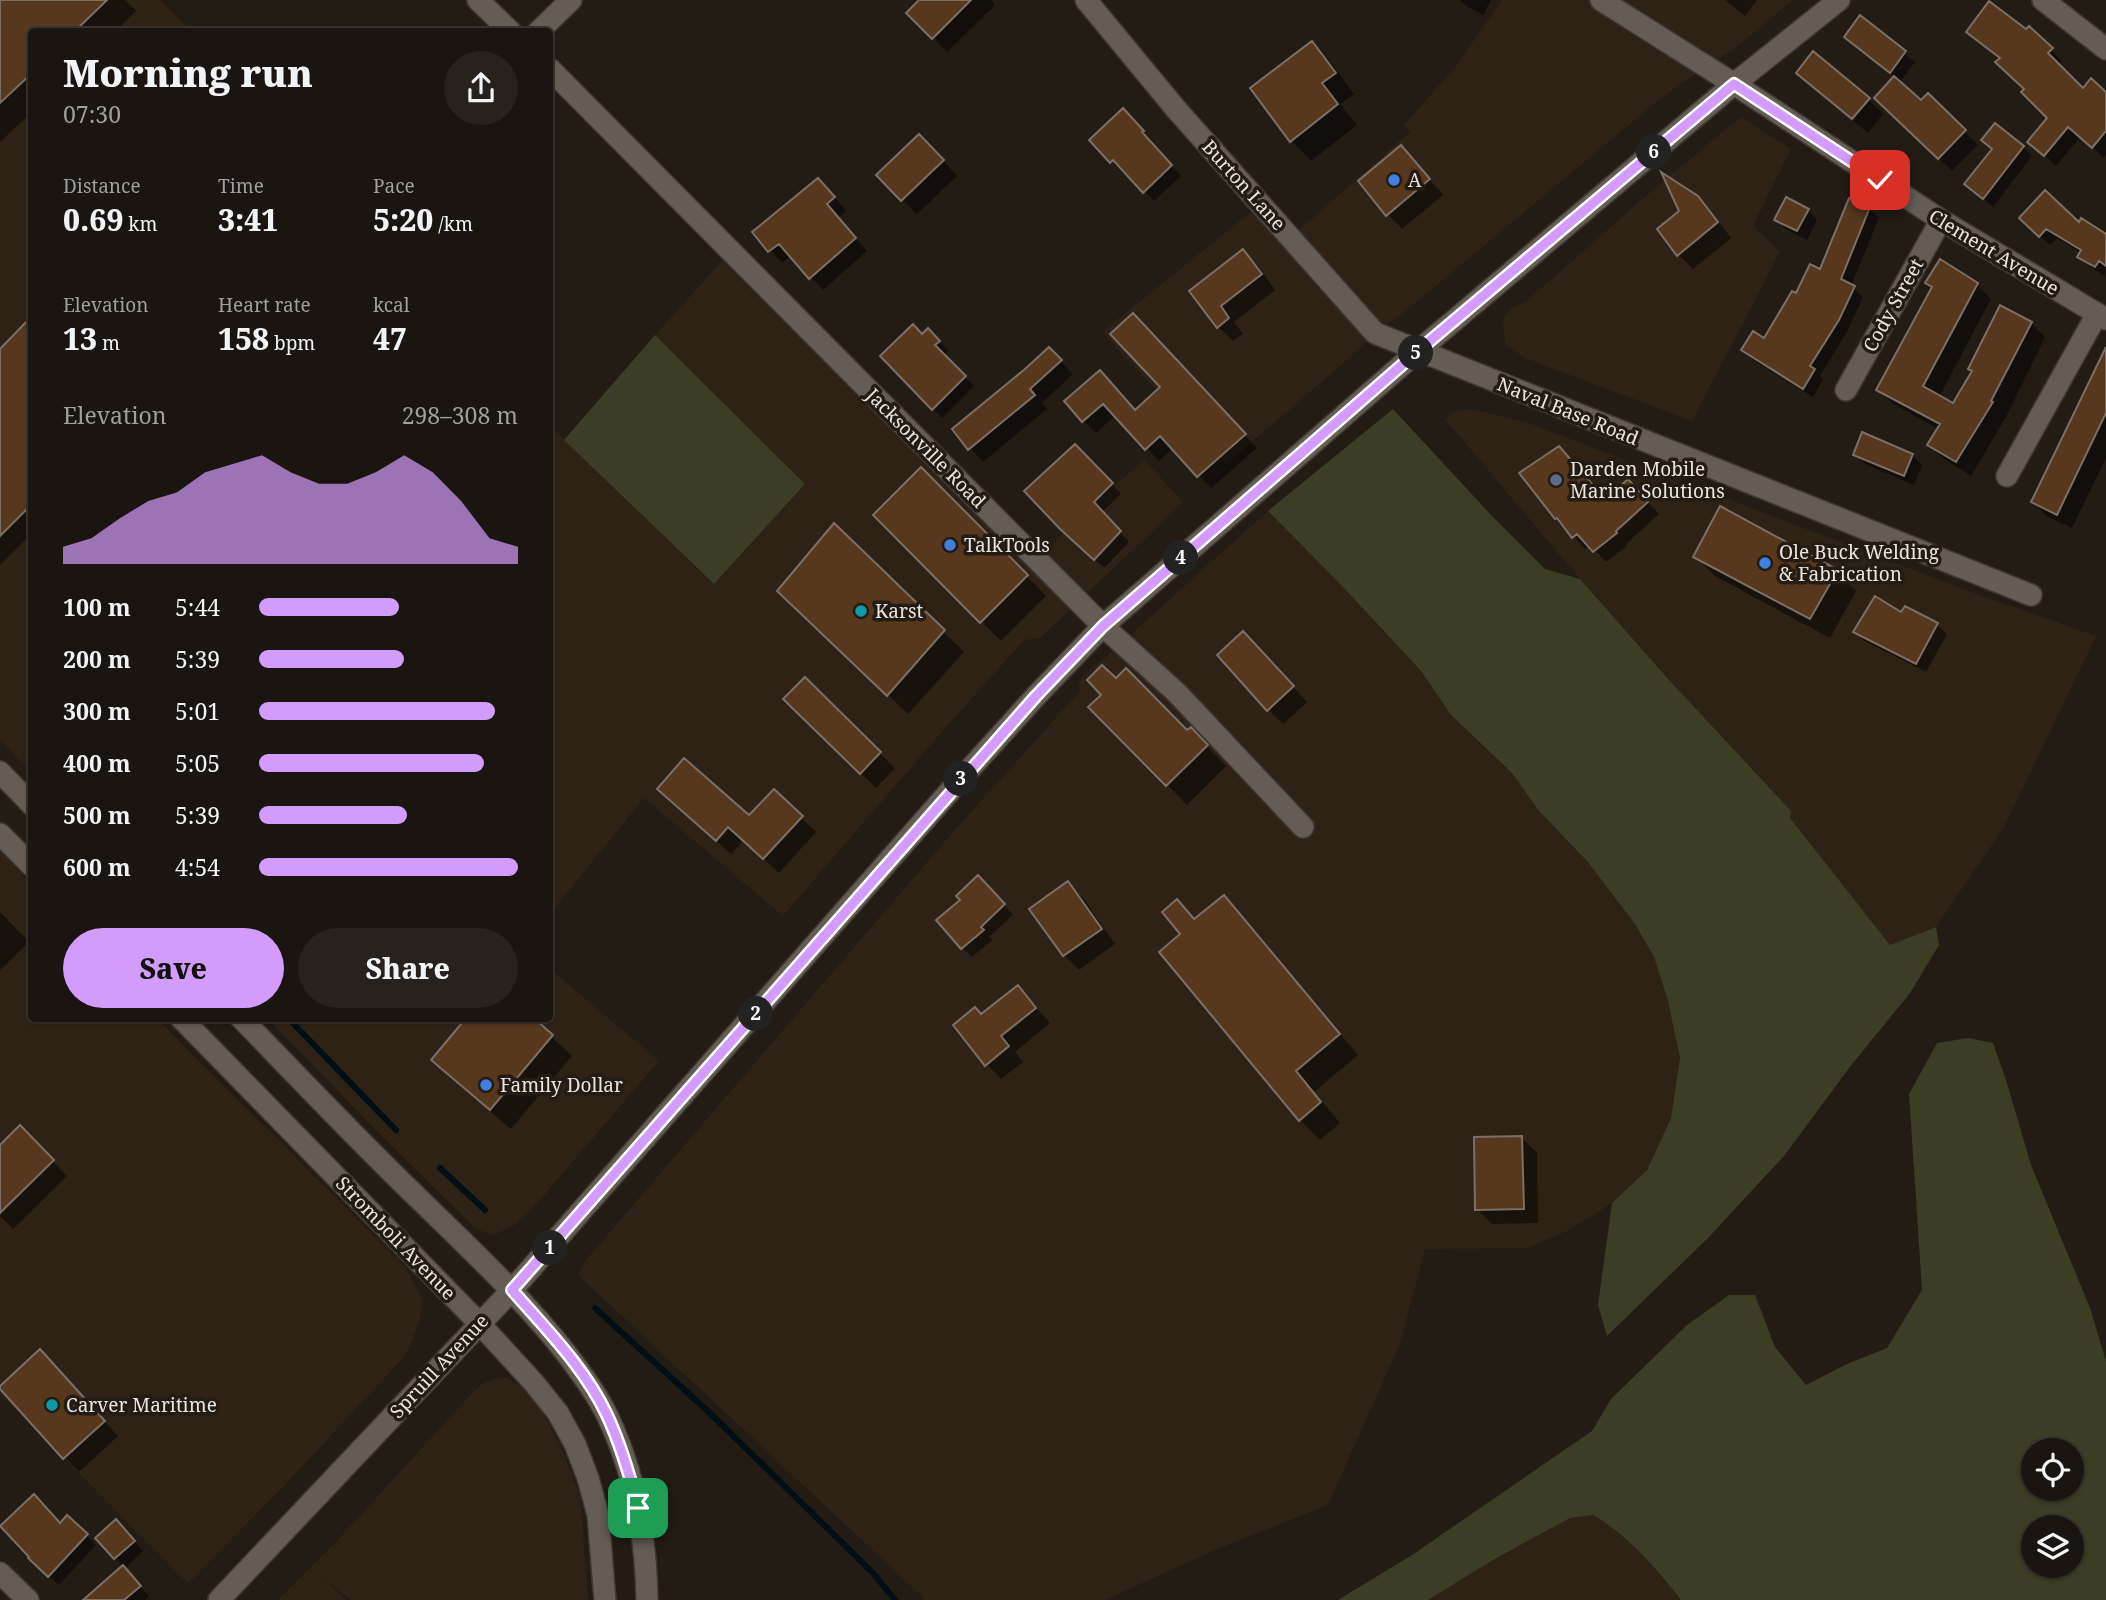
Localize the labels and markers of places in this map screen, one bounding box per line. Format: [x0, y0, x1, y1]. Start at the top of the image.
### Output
pin: 6 [1636, 134, 1672, 170]
pin [1850, 150, 1910, 210]
place label: A [1408, 167, 1422, 193]
marker: A [1386, 172, 1402, 188]
pin: 5 [1398, 336, 1434, 370]
place label: Darden Mobile Marine Solutions [1570, 456, 1725, 504]
marker: Darden Mobile Marine Solutions [1548, 472, 1564, 488]
place label: TalkTools [964, 532, 1050, 558]
marker: TalkTools [942, 537, 958, 553]
place label: Ole Buck Welding & Fabrication [1779, 539, 1939, 587]
pin: 4 [1164, 540, 1198, 576]
marker: Ole Buck Welding & Fabrication [1757, 555, 1773, 571]
place label: Karst [875, 598, 924, 624]
marker: Karst [853, 603, 869, 619]
pin: 3 [944, 762, 978, 796]
pin: 2 [738, 996, 774, 1032]
place label: Family Dollar [500, 1072, 623, 1098]
marker: Family Dollar [478, 1077, 494, 1093]
pin: 1 [532, 1230, 568, 1266]
place label: Carver Maritime [66, 1392, 217, 1418]
marker: Carver Maritime [44, 1397, 60, 1413]
pin [608, 1478, 668, 1538]

